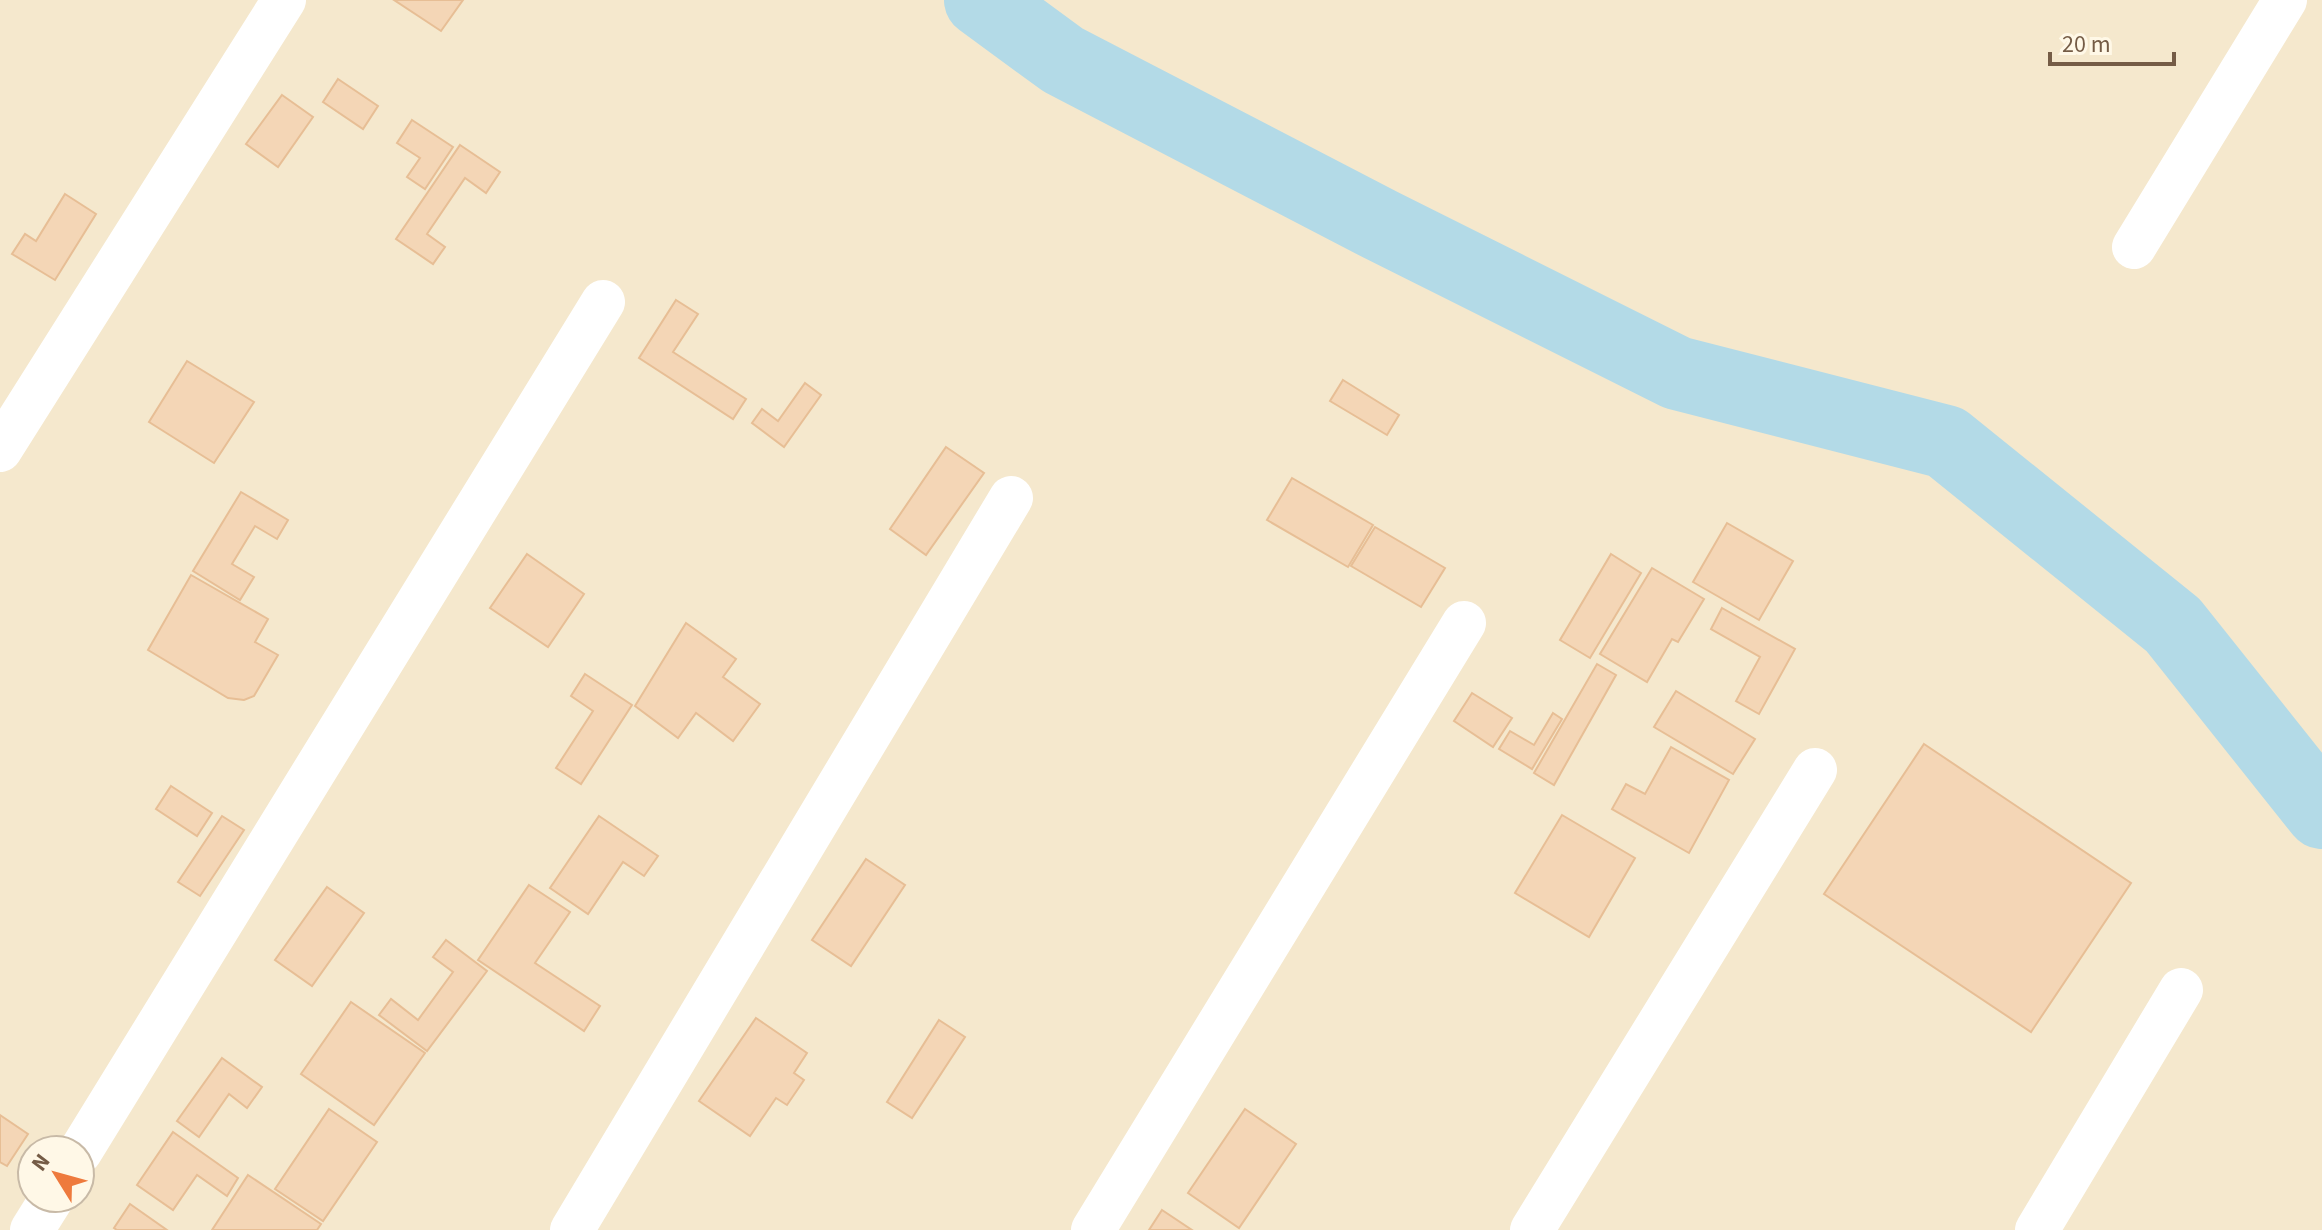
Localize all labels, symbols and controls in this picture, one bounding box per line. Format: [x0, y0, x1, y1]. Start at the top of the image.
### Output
scale bar [2050, 16, 2174, 66]
text: 20 m [2062, 27, 2111, 62]
north arrow [16, 1134, 96, 1214]
text: N [24, 1147, 58, 1178]

